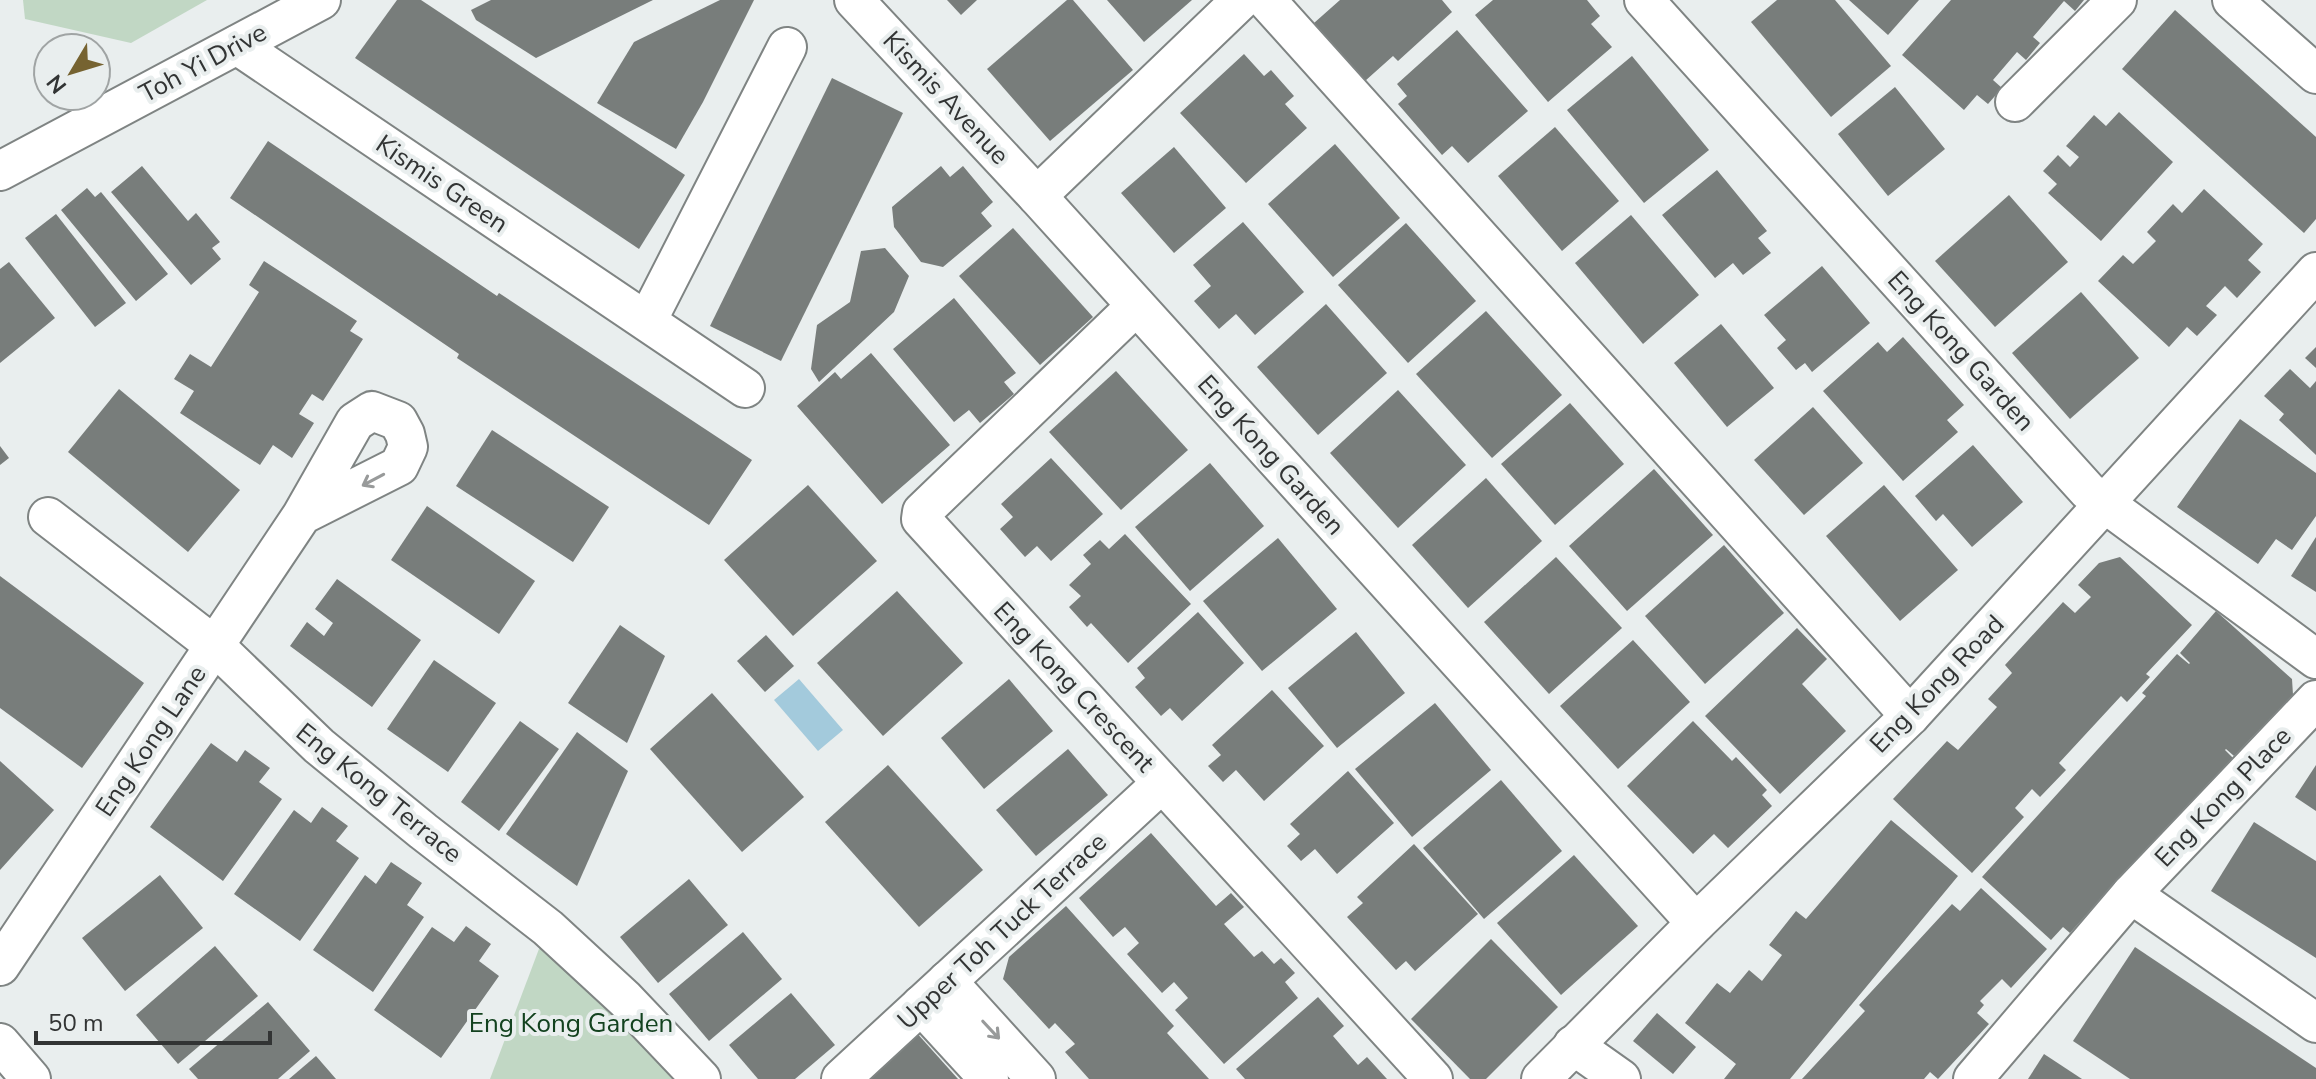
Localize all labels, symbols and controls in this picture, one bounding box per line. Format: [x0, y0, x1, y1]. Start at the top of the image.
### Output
street label: Toh Yi Drive [133, 15, 273, 111]
street label: Kismis Avenue [875, 24, 1017, 172]
north arrow [32, 32, 112, 112]
text: N [40, 68, 74, 99]
street label: Kismis Green [369, 127, 515, 241]
street label: Eng Kong Garden [1880, 263, 2042, 439]
street label: Eng Kong Garden [1190, 367, 1352, 543]
one-way arrow [361, 473, 385, 489]
street label: Eng Kong Crescent [986, 594, 1163, 781]
street label: Eng Kong Road [1862, 607, 2012, 761]
street label: Eng Kong Lane [87, 658, 215, 824]
street label: Eng Kong Terrace [289, 715, 469, 871]
street label: Eng Kong Place [2147, 719, 2299, 875]
street label: Upper Toh Tuck Terrace [890, 825, 1114, 1037]
scale bar [36, 995, 270, 1045]
park label: Eng Kong Garden [469, 1006, 673, 1041]
text: 50 m [48, 1007, 104, 1039]
one-way arrow [982, 1020, 1000, 1040]

